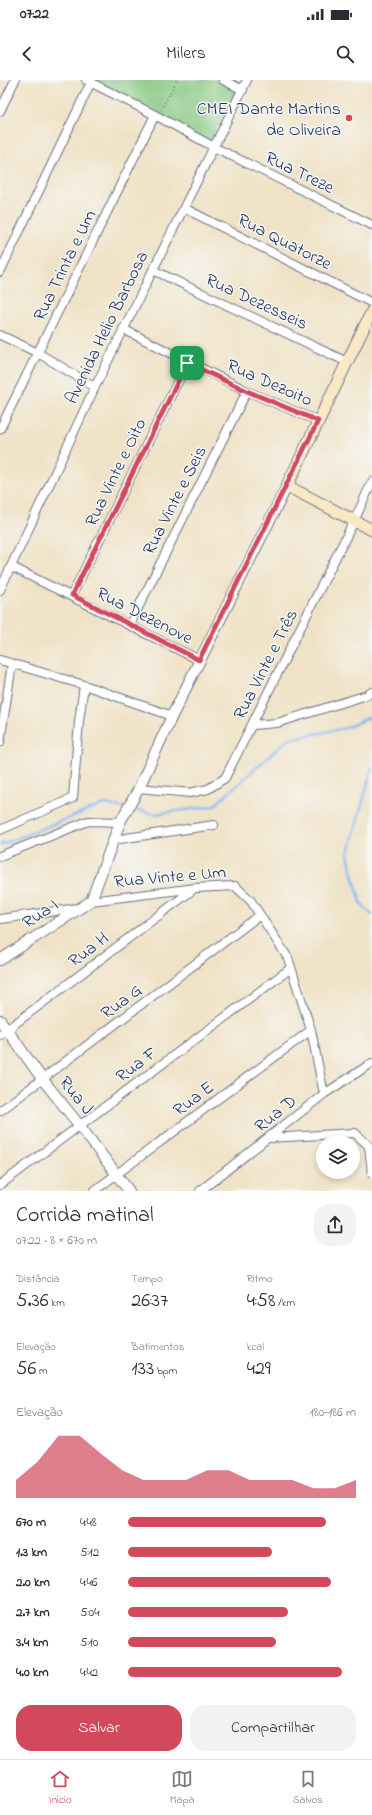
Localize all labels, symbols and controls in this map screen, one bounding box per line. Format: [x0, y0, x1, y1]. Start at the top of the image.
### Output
text: 07:22 [20, 3, 49, 25]
text: Milers [166, 41, 206, 67]
icon: back [16, 43, 38, 65]
icon: search [334, 43, 356, 65]
place label: CMEI Dante Martins de Oliveira [197, 97, 341, 144]
marker: CMEI Dante Martins de Oliveira [344, 113, 354, 123]
street label: Rua Treze [260, 146, 339, 202]
street label: Rua Trinta e Um [28, 206, 104, 326]
street label: Rua Quatorze [233, 208, 337, 278]
street label: Avenida Helio Barbosa [60, 247, 156, 409]
street label: Rua Dezesseis [201, 268, 312, 338]
pin [170, 346, 204, 380]
icon: arrive [176, 352, 198, 374]
street label: Rua Dezoito [222, 353, 316, 414]
street label: Rua Vinte e Oito [79, 414, 154, 531]
street label: Rua Vinte e Seis [137, 442, 214, 560]
street label: Rua Dezenove [91, 581, 198, 653]
street label: Rua Vinte e Três [228, 605, 306, 724]
street label: Rua Vinte e Um [113, 860, 227, 896]
street label: Rua I [18, 893, 64, 936]
street label: Rua H [63, 927, 115, 974]
street label: Rua G [96, 978, 148, 1027]
street label: Rua F [111, 1041, 164, 1090]
street label: Rua J [52, 1071, 99, 1121]
street label: Rua E [168, 1076, 220, 1124]
street label: Rua D [250, 1089, 303, 1140]
map controls [316, 1135, 360, 1179]
button: layers [316, 1135, 360, 1179]
text: Corrida matinal [16, 1200, 154, 1232]
button: share [314, 1204, 356, 1246]
text: 07:22 · 8 × 670 m [16, 1231, 97, 1250]
text: Distância [16, 1271, 60, 1287]
text: Tempo [131, 1271, 163, 1287]
text: Ritmo [247, 1271, 273, 1287]
text: 5.36 [16, 1287, 49, 1316]
text: 26:37 [131, 1287, 168, 1316]
text: 4:58 [247, 1287, 276, 1316]
text: km [49, 1295, 65, 1311]
text: /km [276, 1295, 295, 1311]
text: Elevação [16, 1339, 56, 1355]
text: Batimentos [131, 1339, 184, 1355]
text: kcal [247, 1339, 264, 1355]
text: 56 [16, 1355, 36, 1384]
text: 133 [131, 1355, 154, 1384]
text: 429 [247, 1355, 271, 1384]
text: m [36, 1363, 48, 1379]
text: bpm [154, 1363, 177, 1379]
text: Elevação [16, 1403, 63, 1422]
text: 180–186 m [310, 1403, 356, 1422]
text: 670 m [16, 1513, 46, 1532]
text: 4:48 [80, 1513, 97, 1532]
text: 1.3 km [16, 1543, 47, 1562]
text: 5:12 [80, 1543, 99, 1562]
text: 2.0 km [16, 1573, 50, 1592]
text: 4:46 [80, 1573, 98, 1592]
text: 2.7 km [16, 1603, 50, 1622]
text: 5:04 [80, 1603, 100, 1622]
text: 3.4 km [16, 1633, 48, 1652]
text: 5:10 [80, 1633, 98, 1652]
text: 4.0 km [16, 1663, 49, 1682]
text: 4:42 [80, 1663, 98, 1682]
button: Salvar [16, 1705, 182, 1751]
button: Compartilhar [190, 1705, 356, 1751]
tab: Início [49, 1768, 72, 1808]
tab: Mapa [170, 1768, 194, 1808]
tab: Salvos [292, 1768, 323, 1808]

